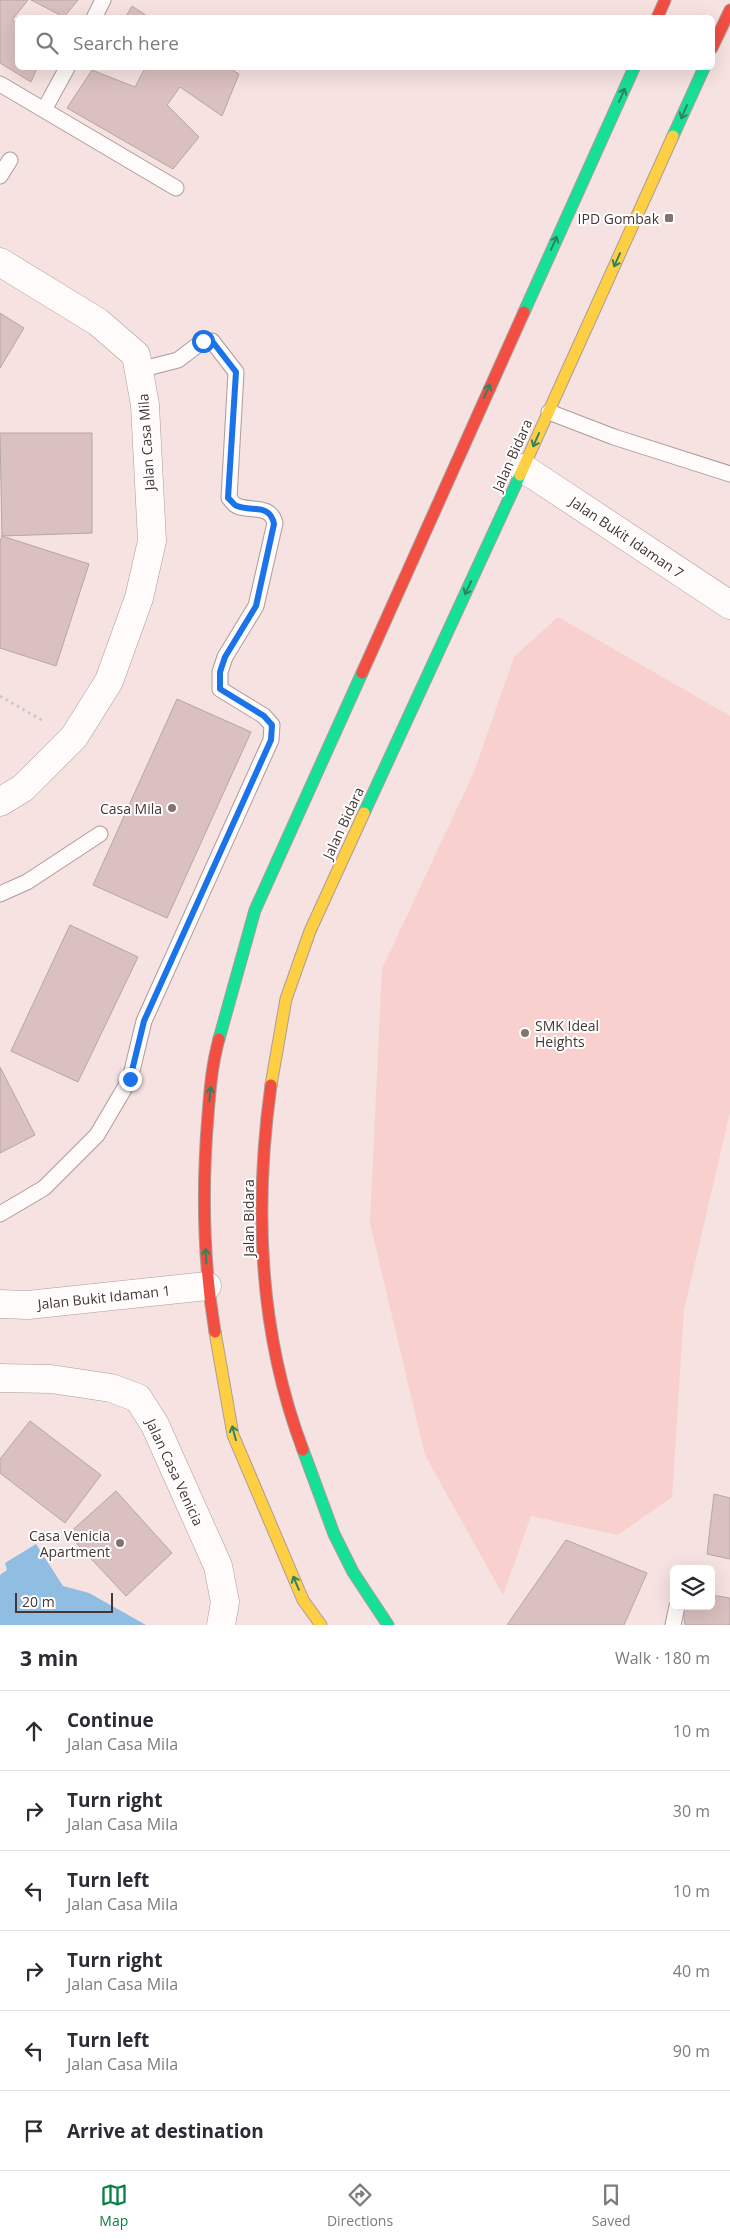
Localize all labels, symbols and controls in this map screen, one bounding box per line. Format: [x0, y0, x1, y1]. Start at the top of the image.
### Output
search box [15, 15, 715, 70]
icon: search [33, 29, 61, 57]
text: Search here [73, 30, 179, 56]
one-way arrow [617, 88, 627, 103]
one-way arrow [678, 104, 688, 119]
place label: IPD Gombak [578, 209, 660, 228]
marker: IPD Gombak [663, 212, 675, 224]
one-way arrow [550, 236, 560, 251]
one-way arrow [612, 252, 621, 267]
route start [192, 330, 215, 353]
one-way arrow [483, 384, 493, 399]
street label: Jalan Casa Mila [133, 393, 159, 493]
street label: Jalan Bidara [487, 416, 536, 496]
one-way arrow [530, 432, 540, 447]
street label: Jalan Bukit Idaman 7 [565, 491, 688, 582]
one-way arrow [463, 580, 473, 595]
street label: Jalan Bidara [317, 784, 368, 864]
place label: Casa Mila [100, 799, 162, 818]
marker: Casa Mila [166, 802, 178, 814]
place label: SMK Ideal Heights [535, 1016, 599, 1051]
marker: SMK Ideal Heights [519, 1027, 531, 1039]
route end [119, 1068, 142, 1091]
one-way arrow [205, 1086, 215, 1102]
street label: Jalan Bidara [239, 1179, 258, 1259]
one-way arrow [201, 1248, 211, 1264]
street label: Jalan Bukit Idaman 1 [35, 1281, 171, 1314]
street label: Jalan Casa Venicia [141, 1414, 208, 1529]
one-way arrow [229, 1426, 238, 1442]
place label: Casa Venicia Apartment [29, 1526, 110, 1561]
marker: Casa Venicia Apartment [114, 1537, 126, 1549]
map controls [670, 1565, 715, 1610]
button: layers [670, 1565, 715, 1610]
one-way arrow [291, 1576, 301, 1591]
scale bar [15, 1590, 112, 1613]
text: 20 m [22, 1592, 55, 1611]
text: 3 min [20, 1644, 78, 1672]
text: Walk · 180 m [615, 1647, 710, 1669]
text: Continue [67, 1707, 154, 1733]
icon: ahead [20, 1717, 48, 1745]
text: 10 m [673, 1720, 710, 1742]
text: Jalan Casa Mila [67, 1733, 178, 1755]
text: Turn right [67, 1787, 162, 1813]
icon: right [20, 1797, 48, 1825]
text: 30 m [673, 1800, 710, 1822]
text: Jalan Casa Mila [67, 1813, 178, 1835]
text: Turn left [67, 1867, 149, 1893]
icon: left [20, 1877, 48, 1905]
text: 10 m [673, 1880, 710, 1902]
text: Jalan Casa Mila [67, 1893, 178, 1915]
text: Turn right [67, 1947, 162, 1973]
icon: right [20, 1957, 48, 1985]
text: 40 m [673, 1960, 710, 1982]
text: Jalan Casa Mila [67, 1973, 178, 1995]
text: Turn left [67, 2027, 149, 2053]
icon: left [20, 2037, 48, 2065]
text: 90 m [673, 2040, 710, 2062]
text: Jalan Casa Mila [67, 2053, 178, 2075]
icon: arrive [20, 2117, 48, 2145]
text: Arrive at destination [67, 2118, 264, 2144]
tab: Map [99, 2181, 128, 2230]
tab: Directions [327, 2181, 393, 2230]
tab: Saved [592, 2181, 631, 2230]

